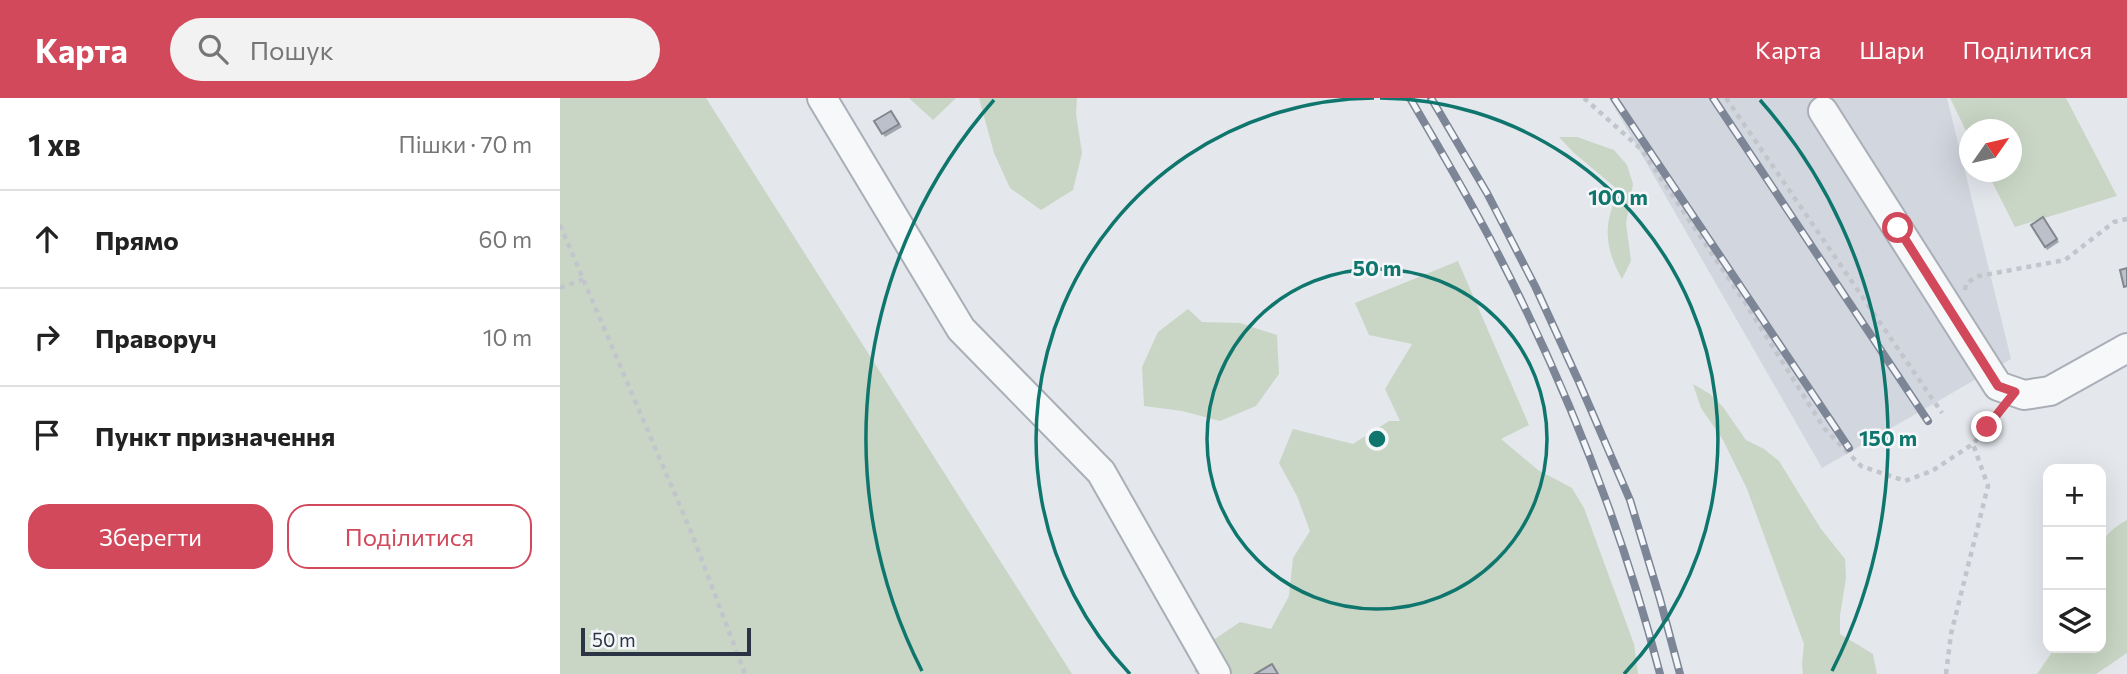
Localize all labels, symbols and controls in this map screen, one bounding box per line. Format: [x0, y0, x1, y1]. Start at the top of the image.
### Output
search box [170, 18, 660, 81]
text: Карта [35, 29, 128, 70]
icon: search [194, 30, 232, 68]
text: Пошук [250, 34, 334, 65]
text: Карта [1755, 35, 1821, 64]
text: Шари [1859, 35, 1925, 64]
text: Поділитися [1963, 35, 2092, 64]
north arrow [1959, 119, 2022, 182]
text: 1 хв [28, 125, 81, 162]
text: Пішки · 70 m [399, 130, 532, 158]
text: 100 m [1588, 184, 1648, 209]
route start [1882, 212, 1913, 243]
icon: ahead [28, 220, 66, 258]
text: Прямо [95, 224, 179, 255]
text: 60 m [479, 225, 532, 253]
text: 50 m [1353, 255, 1401, 280]
icon: right [28, 318, 66, 356]
text: Праворуч [95, 322, 217, 353]
text: 10 m [483, 323, 532, 351]
route end [1971, 411, 2002, 442]
icon: arrive [28, 416, 66, 454]
text: Пункт призначення [95, 420, 335, 451]
text: 150 m [1859, 425, 1917, 450]
centre of rings [1365, 427, 1389, 451]
map controls [2043, 464, 2106, 653]
button: + [2043, 464, 2106, 527]
button: Зберегти [28, 504, 273, 569]
button: Поділитися [287, 504, 532, 569]
button: − [2043, 527, 2106, 590]
button: layers [2043, 590, 2106, 653]
scale bar [581, 625, 751, 657]
text: 50 m [592, 628, 636, 651]

